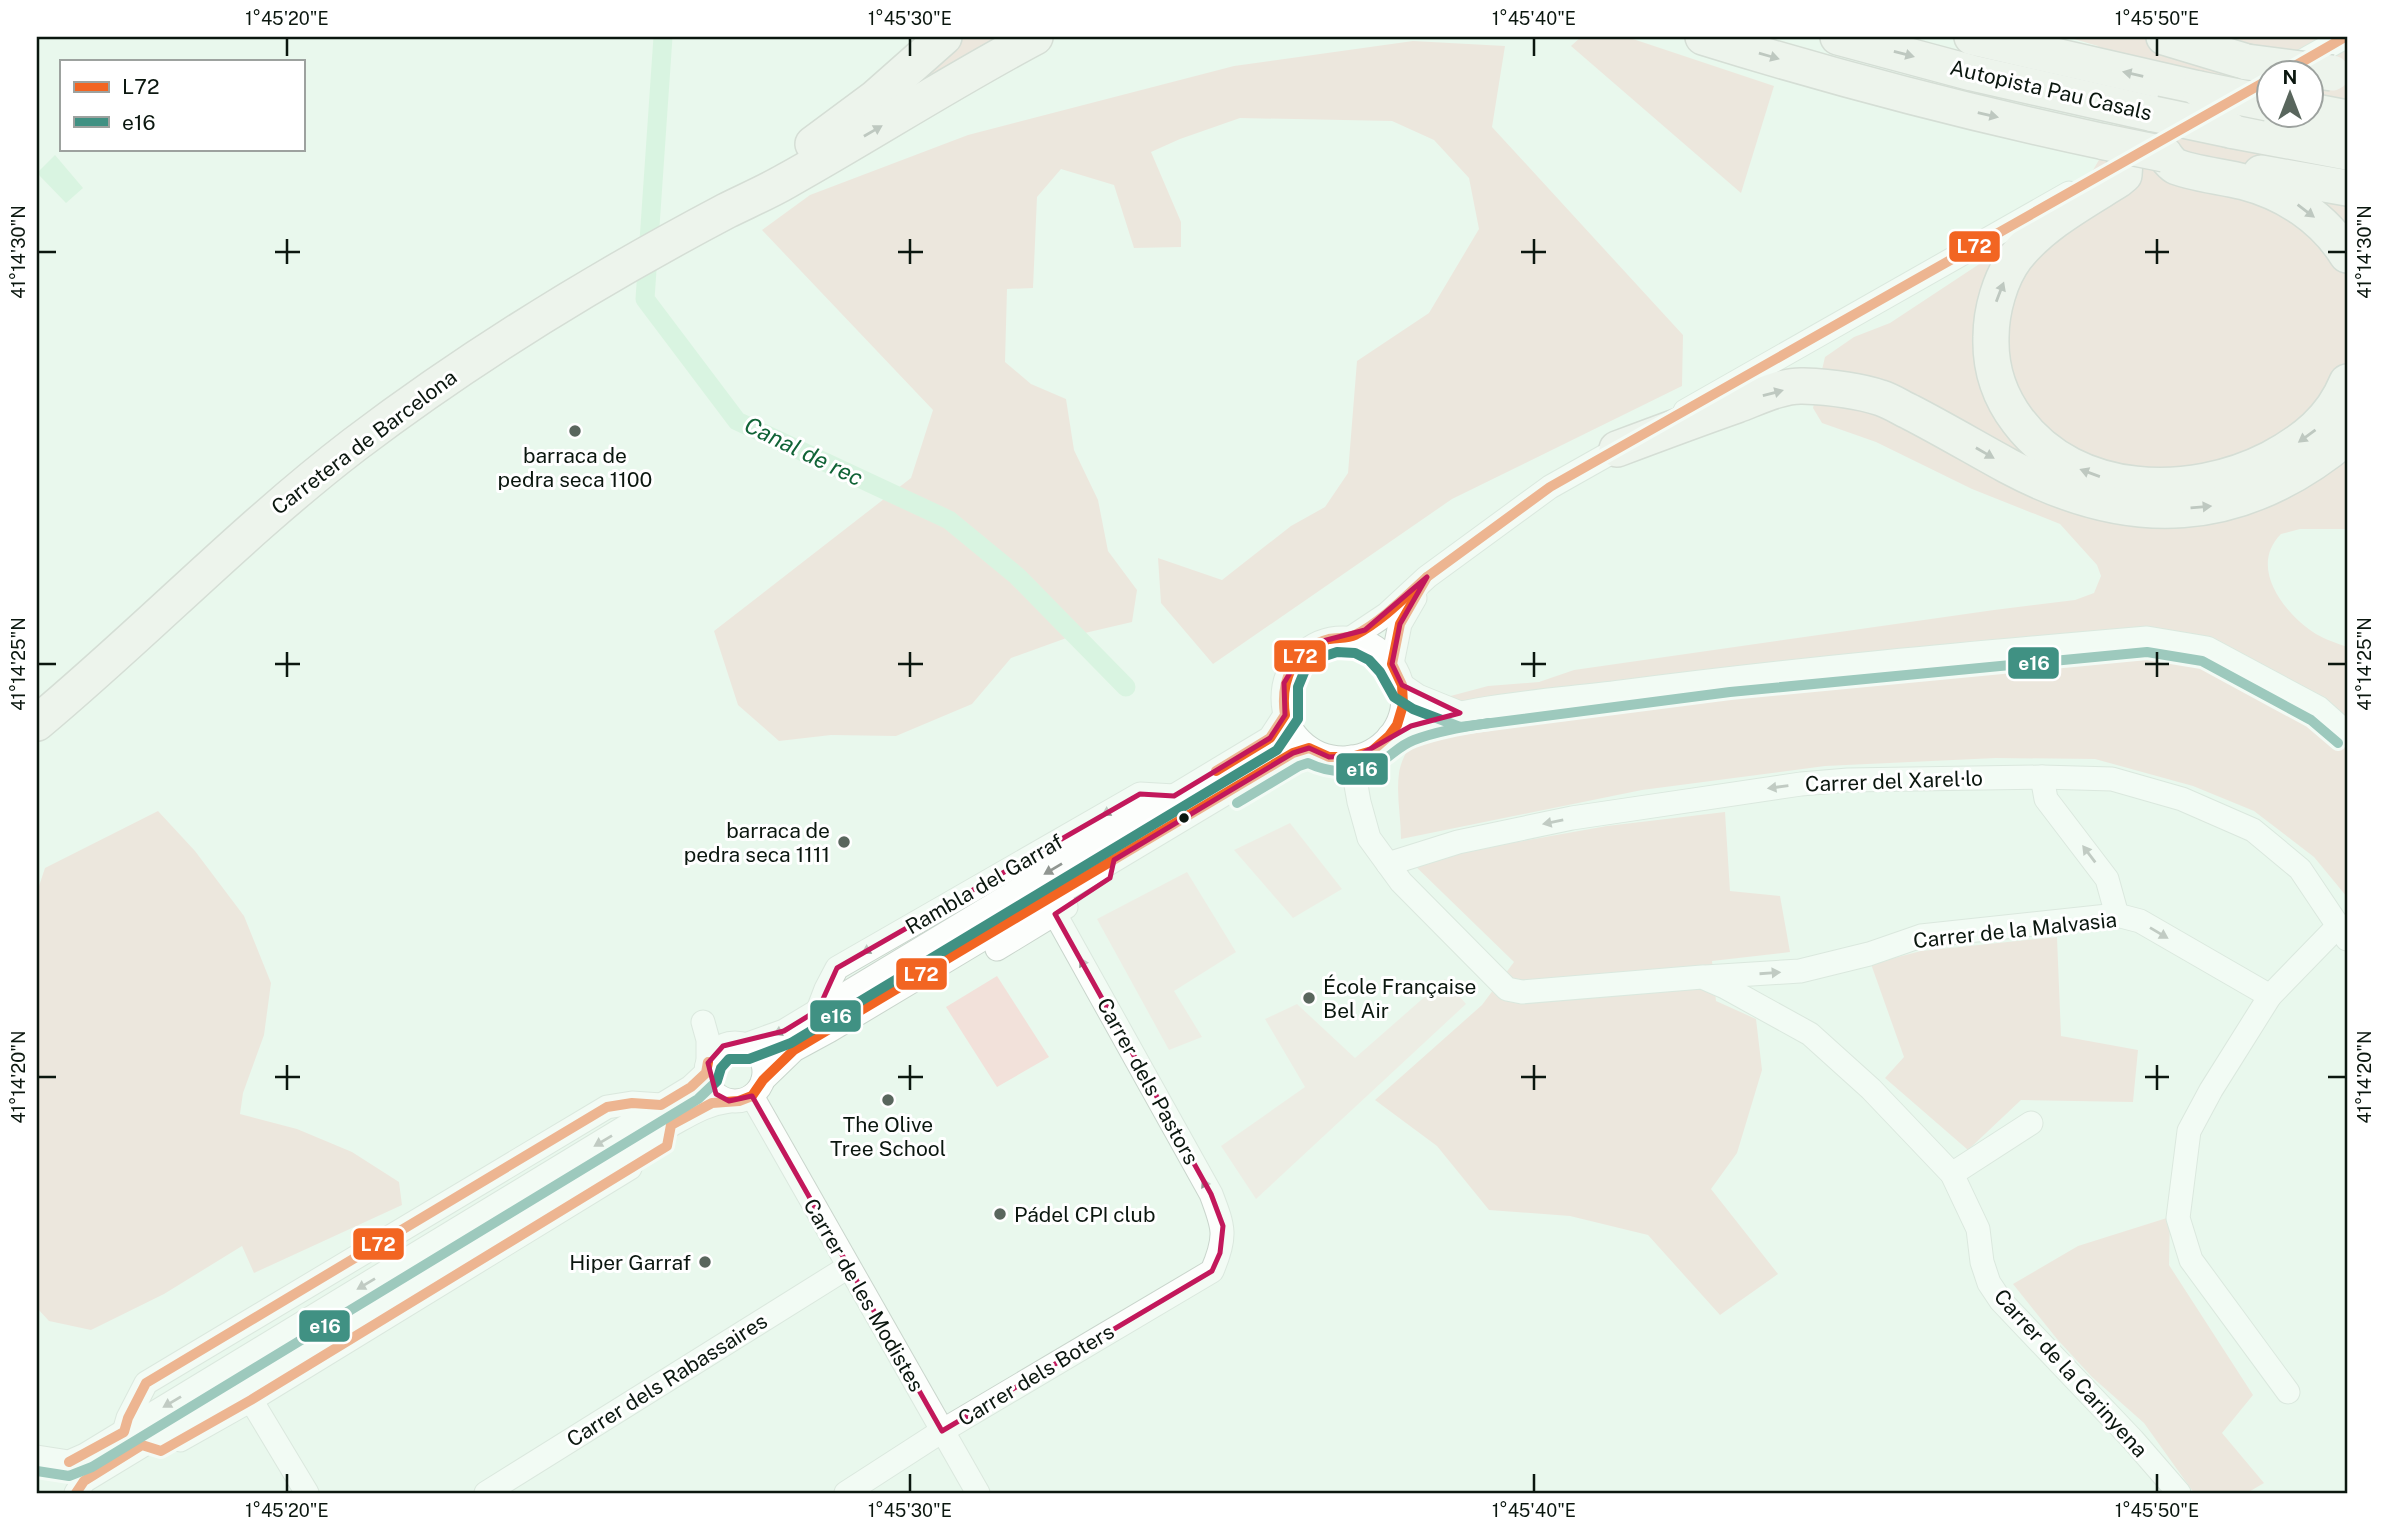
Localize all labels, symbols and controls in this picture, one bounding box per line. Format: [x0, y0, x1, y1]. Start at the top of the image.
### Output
text: 1°45'20"E [245, 8, 329, 29]
text: 1°45'30"E [868, 8, 952, 29]
text: 1°45'40"E [1492, 8, 1576, 29]
text: 1°45'50"E [2115, 8, 2199, 29]
one-way arrow [1894, 50, 1915, 60]
one-way arrow [1758, 52, 1779, 62]
street label: Autopista Pau Casals [1948, 55, 2154, 125]
legend [60, 60, 304, 150]
north arrow [2254, 60, 2324, 130]
text: N [2283, 66, 2297, 88]
one-way arrow [2122, 68, 2144, 79]
text: L72 [122, 74, 159, 99]
text: e16 [122, 110, 156, 135]
one-way arrow [1977, 110, 1999, 121]
one-way arrow [864, 125, 883, 137]
one-way arrow [2297, 204, 2315, 218]
text: 41°14'30"N [8, 205, 29, 299]
text: 41°14'30"N [2354, 205, 2375, 299]
line badge: L72 [1948, 230, 2001, 263]
text: L72 [1957, 235, 1992, 257]
one-way arrow [1994, 282, 2005, 303]
street label: Carretera de Barcelona [266, 364, 462, 520]
one-way arrow [1763, 387, 1784, 397]
water label: Canal de rec [740, 411, 868, 491]
marker: barraca de pedra seca 1100 [567, 423, 583, 439]
one-way arrow [2298, 428, 2316, 442]
place label: barraca de pedra seca 1100 [498, 443, 652, 492]
one-way arrow [1976, 447, 1995, 459]
one-way arrow [2080, 467, 2101, 478]
one-way arrow [2190, 502, 2212, 513]
text: 41°14'25"N [8, 617, 29, 711]
text: 41°14'25"N [2354, 617, 2375, 711]
line badge: L72 [1273, 639, 1327, 673]
text: L72 [1283, 645, 1318, 667]
line badge: e16 [2007, 646, 2060, 680]
text: e16 [2018, 652, 2050, 674]
line badge: e16 [1335, 752, 1389, 786]
text: e16 [1346, 758, 1378, 780]
street label: Carrer del Xarel·lo [1805, 765, 1983, 797]
one-way arrow [1767, 782, 1789, 793]
one-way arrow [1101, 804, 1120, 817]
unlabelled marker [1177, 811, 1191, 825]
one-way arrow [1542, 816, 1564, 827]
place label: barraca de pedra seca 1111 [684, 818, 830, 867]
street label: Rambla del Garraf [901, 829, 1067, 939]
marker: barraca de pedra seca 1111 [836, 834, 852, 850]
one-way arrow [2082, 845, 2096, 864]
one-way arrow [1043, 862, 1062, 875]
street label: Carrer de la Malvasia [1912, 907, 2118, 953]
one-way arrow [2150, 926, 2169, 939]
one-way arrow [862, 942, 881, 955]
line badge: L72 [895, 957, 948, 991]
one-way arrow [1079, 958, 1091, 977]
text: L72 [904, 963, 939, 985]
one-way arrow [1760, 967, 1782, 978]
place label: École Française Bel Air [1323, 974, 1476, 1023]
marker: École Française Bel Air [1301, 990, 1317, 1006]
street label: Carrer dels Pastors [1092, 993, 1204, 1169]
line badge: e16 [809, 999, 862, 1033]
text: e16 [820, 1005, 852, 1027]
one-way arrow [773, 1025, 793, 1036]
text: 41°14'20"N [8, 1030, 29, 1124]
text: 41°14'20"N [2354, 1030, 2375, 1124]
marker: The Olive Tree School [880, 1092, 896, 1108]
place label: The Olive Tree School [830, 1112, 946, 1161]
one-way arrow [593, 1134, 612, 1147]
one-way arrow [1201, 1178, 1213, 1198]
street label: Carrer de les Modistes [798, 1194, 930, 1396]
place label: Pádel CPI club [1014, 1202, 1155, 1227]
marker: Pádel CPI club [992, 1206, 1008, 1222]
line badge: L72 [352, 1227, 405, 1261]
text: L72 [361, 1233, 396, 1255]
place label: Hiper Garraf [569, 1250, 691, 1275]
marker: Hiper Garraf [697, 1254, 713, 1270]
one-way arrow [357, 1278, 376, 1291]
street label: Carrer de la Carinyena [1989, 1284, 2153, 1462]
street label: Carrer dels Rabassaires [562, 1308, 772, 1452]
line badge: e16 [298, 1309, 351, 1343]
text: e16 [309, 1315, 341, 1337]
street label: Carrer dels Boters [954, 1319, 1118, 1431]
one-way arrow [162, 1396, 181, 1409]
text: 1°45'20"E [245, 1500, 329, 1521]
text: 1°45'30"E [868, 1500, 952, 1521]
text: 1°45'40"E [1492, 1500, 1576, 1521]
text: 1°45'50"E [2115, 1500, 2199, 1521]

